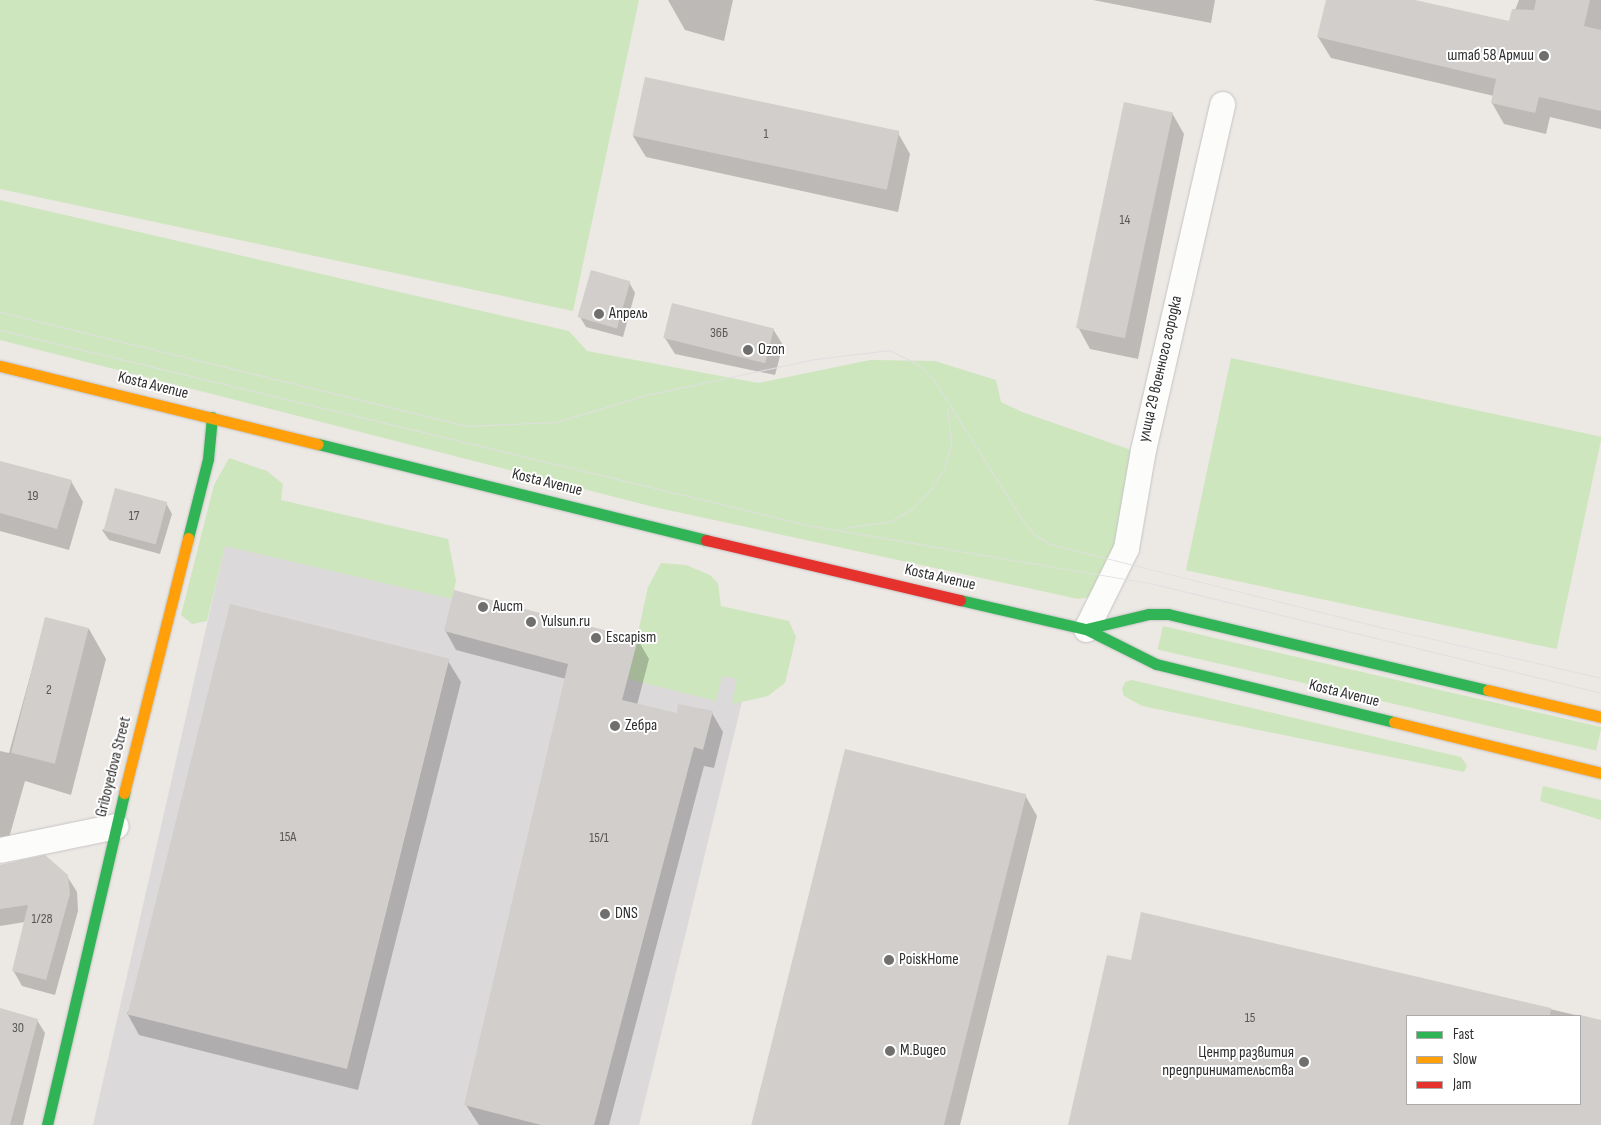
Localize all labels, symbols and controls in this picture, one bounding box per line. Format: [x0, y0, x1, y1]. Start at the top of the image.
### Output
place label: штаб 58 Армии [1447, 46, 1534, 66]
marker: штаб 58 Армии [1538, 50, 1550, 62]
house number: 1 [764, 126, 768, 142]
house number: 14 [1120, 212, 1130, 228]
street label: улица 29 военного городка [1135, 294, 1187, 444]
place label: Апрель [609, 304, 648, 324]
marker: Апрель [593, 308, 605, 320]
house number: 36Б [710, 325, 728, 341]
place label: Ozon [758, 340, 785, 360]
marker: Ozon [742, 344, 754, 356]
street label: Kosta Avenue [116, 368, 190, 404]
street label: Kosta Avenue [510, 465, 584, 501]
house number: 19 [27, 488, 39, 504]
house number: 17 [129, 508, 139, 524]
street label: Kosta Avenue [903, 561, 977, 595]
place label: Аист [493, 597, 523, 617]
marker: Аист [477, 601, 489, 613]
place label: Yulsun.ru [541, 612, 590, 632]
marker: Yulsun.ru [525, 616, 537, 628]
place label: Escapism [606, 628, 656, 648]
marker: Escapism [590, 632, 602, 644]
street label: Kosta Avenue [1307, 676, 1381, 712]
house number: 2 [46, 682, 52, 698]
street label: Griboyedova Street [92, 715, 136, 819]
place label: Zeбра [625, 716, 657, 736]
marker: Zeбра [609, 720, 621, 732]
house number: 15А [280, 829, 296, 845]
house number: 15/1 [589, 830, 609, 846]
place label: DNS [615, 904, 638, 924]
marker: DNS [599, 908, 611, 920]
house number: 1/28 [31, 911, 53, 927]
place label: PoiskHome [899, 950, 959, 970]
marker: PoiskHome [883, 954, 895, 966]
house number: 15 [1245, 1010, 1255, 1026]
legend [1406, 1015, 1581, 1105]
house number: 30 [12, 1020, 24, 1036]
text: Fast [1453, 1025, 1474, 1044]
place label: M.Видео [900, 1041, 946, 1061]
place label: Центр развития предпринимательства [1162, 1043, 1294, 1081]
marker: M.Видео [884, 1045, 896, 1057]
text: Slow [1453, 1050, 1477, 1069]
marker: Центр развития предпринимательства [1298, 1056, 1310, 1068]
text: Jam [1453, 1075, 1471, 1094]

